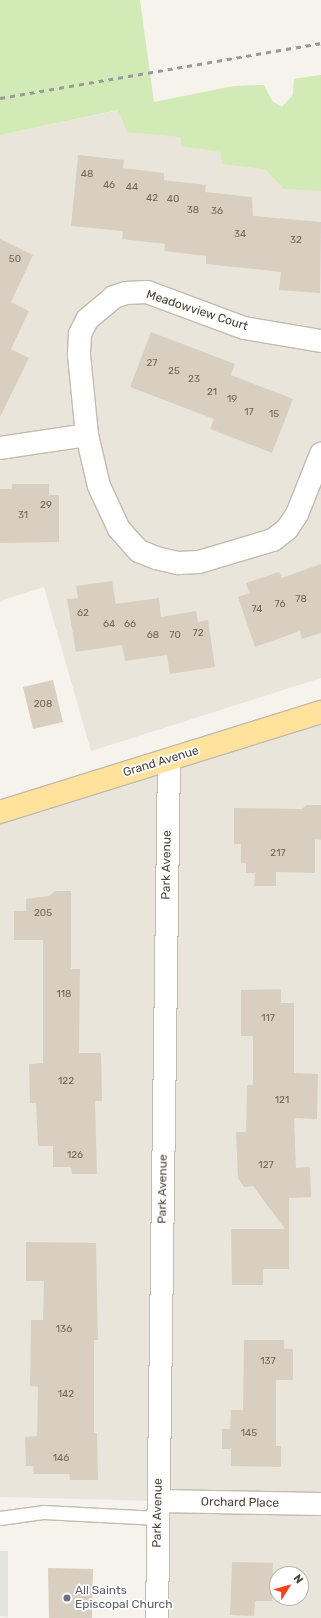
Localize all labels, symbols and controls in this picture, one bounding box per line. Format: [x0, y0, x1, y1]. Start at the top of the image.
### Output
house number: 48 [81, 169, 93, 181]
house number: 46 [103, 180, 115, 192]
house number: 44 [126, 182, 138, 194]
house number: 42 [146, 193, 158, 205]
house number: 40 [167, 194, 179, 206]
house number: 38 [187, 205, 199, 217]
house number: 36 [211, 206, 223, 218]
house number: 34 [234, 229, 246, 241]
house number: 32 [290, 235, 302, 247]
house number: 50 [9, 254, 21, 266]
street label: Meadowview Court [144, 288, 250, 334]
house number: 27 [147, 358, 157, 370]
house number: 25 [168, 366, 180, 378]
house number: 23 [188, 374, 200, 386]
house number: 21 [207, 387, 217, 399]
house number: 19 [227, 394, 237, 406]
house number: 17 [244, 407, 254, 419]
house number: 15 [269, 409, 279, 421]
house number: 29 [40, 500, 52, 512]
house number: 31 [18, 510, 28, 522]
house number: 78 [295, 594, 307, 606]
house number: 76 [275, 599, 285, 611]
house number: 74 [252, 604, 262, 616]
house number: 62 [77, 608, 89, 620]
house number: 64 [103, 619, 115, 631]
house number: 66 [124, 619, 136, 631]
house number: 72 [193, 628, 203, 640]
house number: 68 [147, 630, 159, 642]
house number: 70 [169, 630, 181, 642]
house number: 208 [34, 699, 52, 711]
street label: Grand Avenue [121, 744, 201, 780]
street label: Park Avenue [159, 830, 175, 900]
house number: 217 [270, 848, 286, 860]
house number: 205 [34, 908, 52, 920]
house number: 118 [57, 989, 71, 1001]
house number: 117 [261, 1013, 275, 1025]
house number: 122 [58, 1076, 74, 1088]
house number: 121 [275, 1095, 289, 1107]
house number: 126 [67, 1150, 83, 1162]
street label: Park Avenue [155, 1154, 171, 1224]
house number: 127 [258, 1160, 274, 1172]
house number: 136 [56, 1324, 72, 1336]
house number: 137 [260, 1356, 276, 1368]
house number: 142 [58, 1389, 74, 1401]
house number: 145 [241, 1428, 257, 1440]
house number: 146 [53, 1453, 69, 1465]
street label: Park Avenue [150, 1478, 166, 1548]
street label: Orchard Place [201, 1495, 279, 1511]
north arrow [269, 1566, 309, 1606]
text: N [291, 1572, 306, 1586]
place label: All Saints Episcopal Church [75, 1584, 172, 1612]
marker: All Saints Episcopal Church [62, 1593, 72, 1603]

